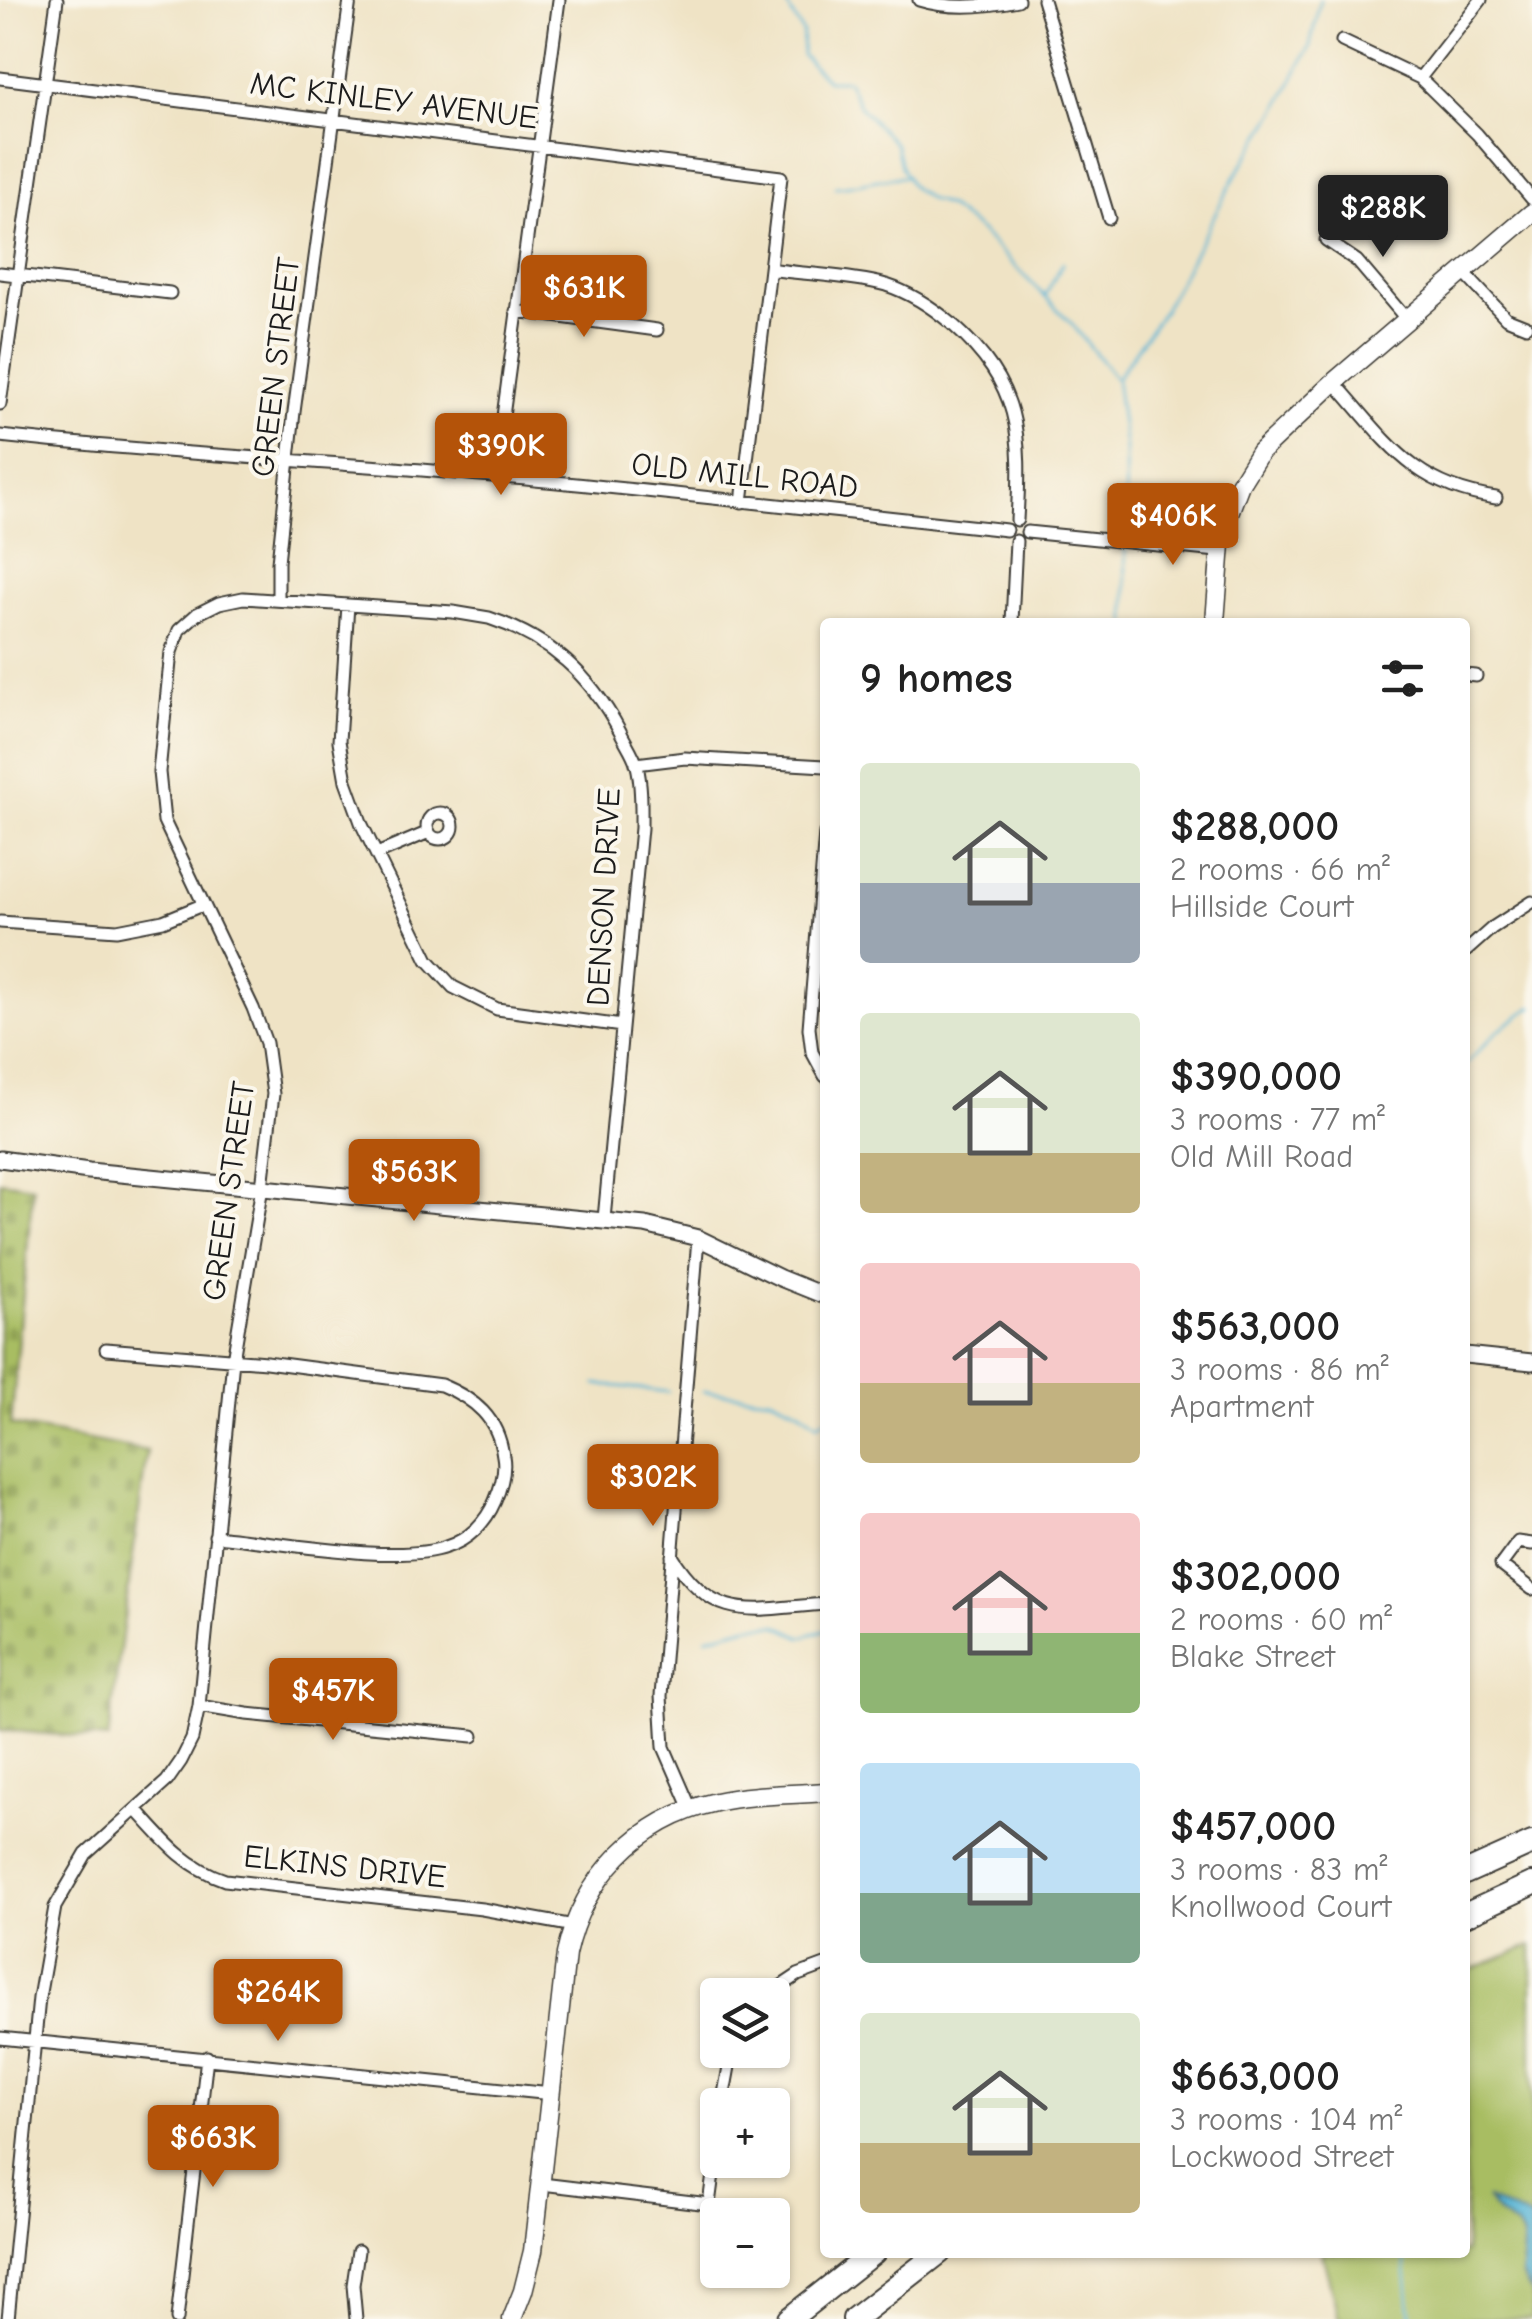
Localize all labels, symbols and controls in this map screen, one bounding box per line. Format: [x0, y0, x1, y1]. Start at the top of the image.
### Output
street label: MC KINLEY AVENUE [248, 64, 540, 137]
pin: $288K [1313, 175, 1453, 260]
text: $288K [1340, 189, 1426, 226]
street label: GREEN STREET [244, 255, 307, 479]
pin: $631K [514, 255, 654, 340]
text: $631K [543, 269, 625, 306]
pin: $390K [431, 413, 571, 498]
text: $390K [457, 427, 545, 464]
street label: OLD MILL ROAD [630, 445, 860, 506]
pin: $406K [1103, 483, 1243, 568]
text: $406K [1129, 497, 1217, 534]
icon: filters [1375, 651, 1430, 706]
text: 9 homes [860, 654, 1013, 703]
street label: DENSON DRIVE [579, 787, 628, 1007]
text: $288,000 [1170, 802, 1339, 851]
icon: home [940, 803, 1060, 923]
text: 2 rooms · 66 m² [1170, 851, 1390, 888]
text: Hillside Court [1170, 888, 1353, 925]
text: $390,000 [1170, 1052, 1342, 1101]
icon: home [940, 1053, 1060, 1173]
street label: GREEN STREET [195, 1079, 262, 1303]
text: 3 rooms · 77 m² [1170, 1101, 1385, 1138]
text: Old Mill Road [1170, 1138, 1353, 1175]
pin: $563K [344, 1139, 484, 1224]
text: $563K [371, 1153, 457, 1190]
text: $563,000 [1170, 1302, 1340, 1351]
icon: home [940, 1303, 1060, 1423]
text: 3 rooms · 86 m² [1170, 1351, 1389, 1388]
text: Apartment [1170, 1388, 1313, 1425]
pin: $302K [583, 1444, 723, 1529]
text: $302K [609, 1458, 697, 1495]
text: $302,000 [1170, 1552, 1341, 1601]
icon: home [940, 1553, 1060, 1673]
text: 2 rooms · 60 m² [1170, 1601, 1392, 1638]
text: Blake Street [1170, 1638, 1335, 1675]
pin: $457K [263, 1658, 403, 1743]
text: $457K [291, 1672, 375, 1709]
text: $457,000 [1170, 1802, 1336, 1851]
icon: home [940, 1803, 1060, 1923]
street label: ELKINS DRIVE [242, 1837, 448, 1896]
text: 3 rooms · 83 m² [1170, 1851, 1387, 1888]
text: Knollwood Court [1170, 1888, 1391, 1925]
pin: $264K [208, 1959, 348, 2044]
text: $264K [236, 1973, 320, 2010]
map controls [700, 1978, 790, 2288]
button: layers [700, 1978, 790, 2068]
text: $663,000 [1170, 2052, 1340, 2101]
icon: home [940, 2053, 1060, 2173]
button: + [700, 2088, 790, 2178]
text: 3 rooms · 104 m² [1170, 2101, 1402, 2138]
pin: $663K [143, 2105, 283, 2190]
text: $663K [170, 2119, 256, 2156]
text: Lockwood Street [1170, 2138, 1394, 2175]
button: − [700, 2198, 790, 2288]

